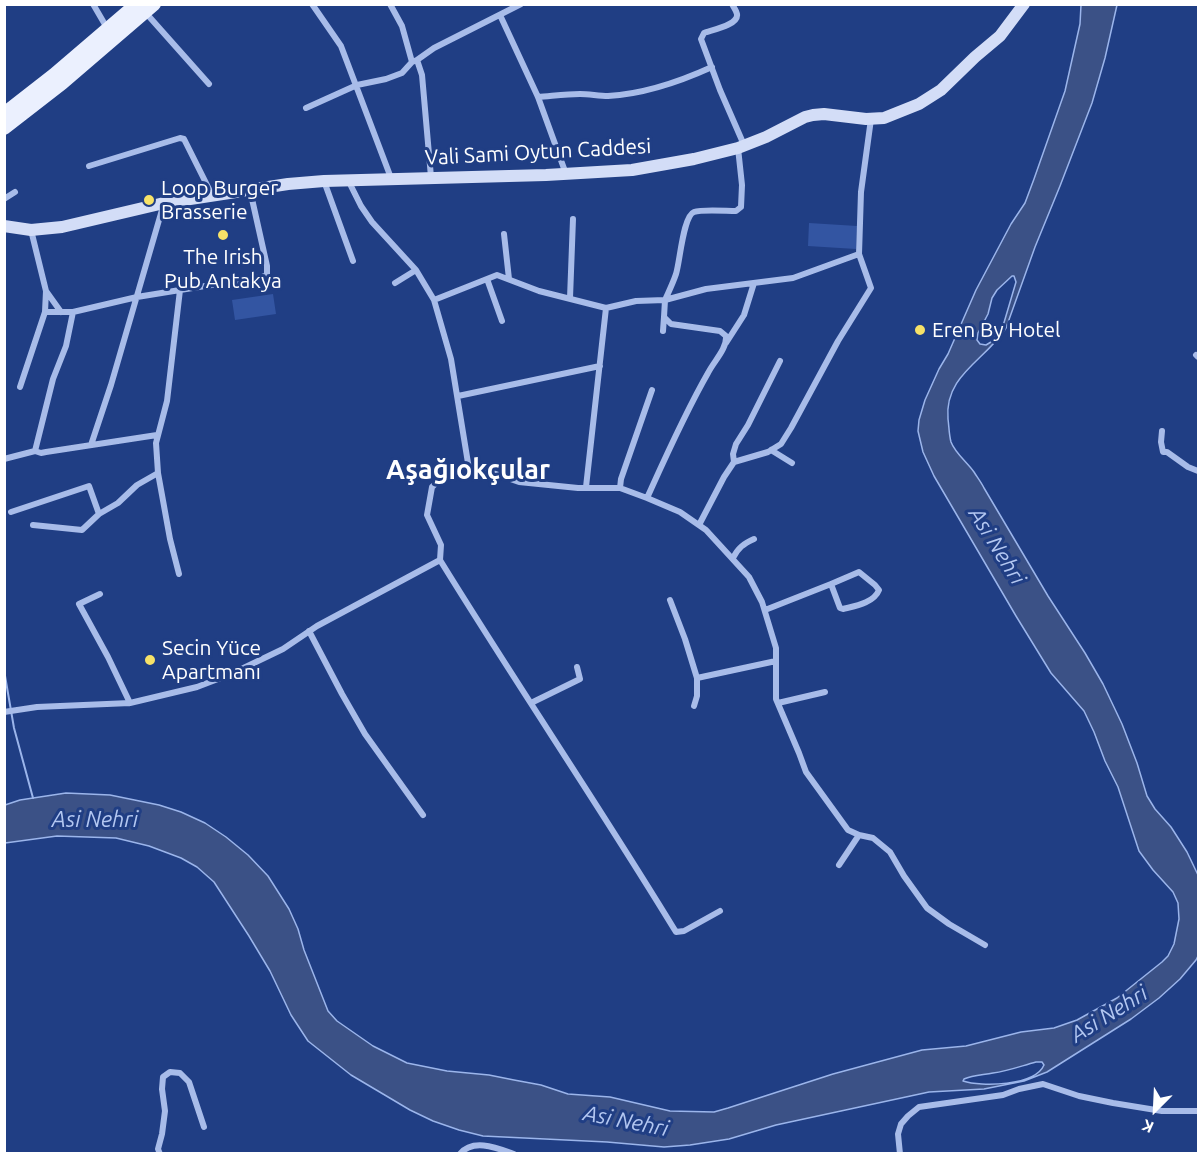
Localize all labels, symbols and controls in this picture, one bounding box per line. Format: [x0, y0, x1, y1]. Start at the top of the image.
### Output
street label: Vali Sami Oytun Caddesi [424, 133, 652, 171]
place label: Loop Burger Brasserie [161, 175, 278, 225]
marker: Loop Burger Brasserie [142, 193, 156, 207]
marker: The Irish Pub Antakya [216, 228, 230, 242]
place label: The Irish Pub Antakya [164, 244, 282, 294]
place label: Eren By Hotel [932, 317, 1061, 343]
marker: Eren By Hotel [913, 323, 927, 337]
district label: Aşağıokçular [386, 454, 550, 486]
water label: Asi Nehri [963, 502, 1031, 590]
place label: Secin Yüce Apartmanı [162, 635, 261, 685]
marker: Secin Yüce Apartmanı [143, 653, 157, 667]
water label: Asi Nehri [52, 807, 138, 833]
water label: Asi Nehri [1065, 980, 1153, 1048]
north arrow [1125, 1080, 1185, 1140]
water label: Asi Nehri [581, 1100, 671, 1142]
text: K [1139, 1116, 1156, 1137]

